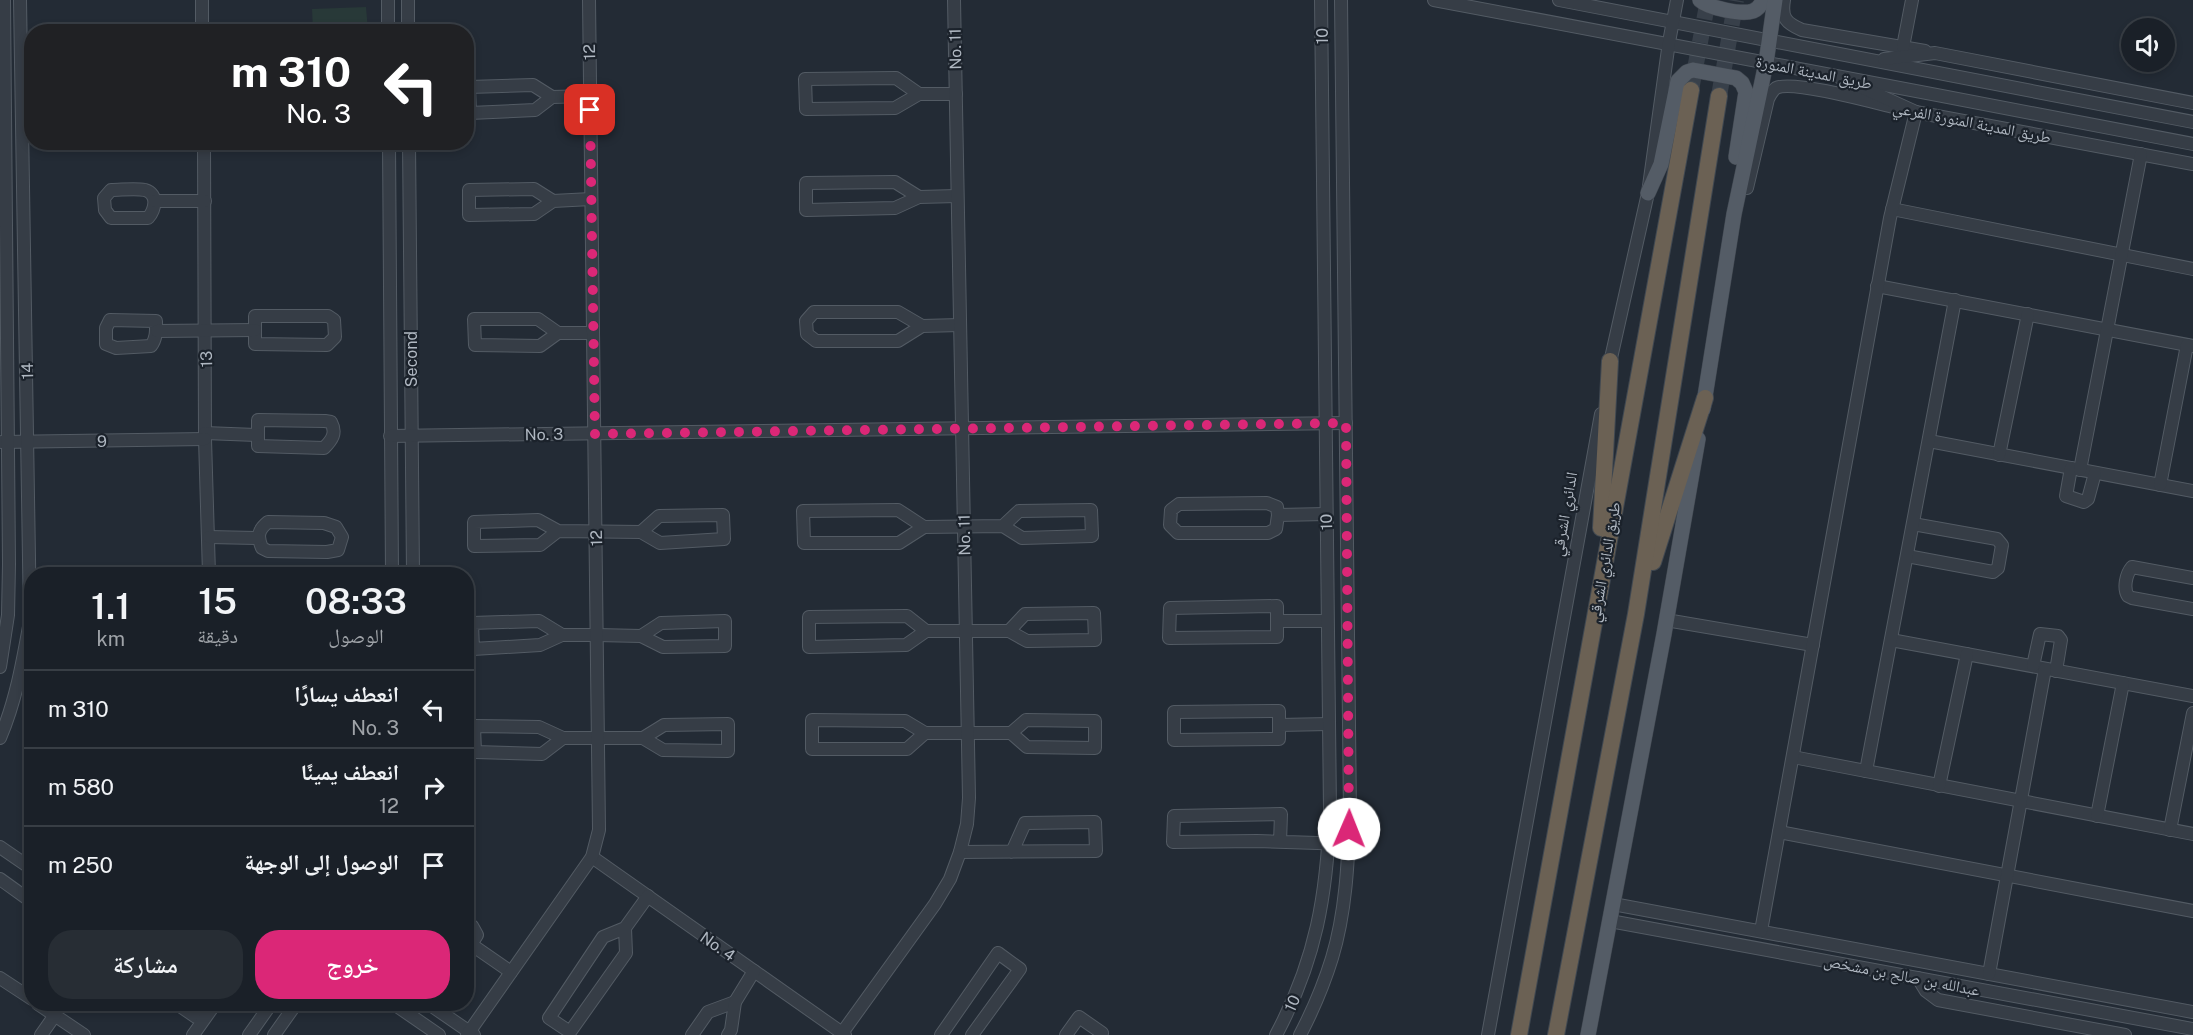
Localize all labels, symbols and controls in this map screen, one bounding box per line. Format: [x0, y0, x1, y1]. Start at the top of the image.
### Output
map controls [2121, 18, 2175, 72]
button: sound [2121, 18, 2175, 72]
street label: No. 11 [946, 28, 965, 70]
street label: 10 [1313, 28, 1332, 44]
street label: 12 [580, 44, 599, 60]
text: 310 m [231, 47, 351, 96]
icon: left [372, 48, 450, 126]
street label: طريق المدينة المنورة [1754, 52, 1874, 94]
pin [564, 84, 615, 135]
icon: arrive [573, 93, 606, 126]
text: No. 3 [286, 97, 351, 129]
street label: طريق المدينة المنورة الفرعي [1891, 98, 2053, 150]
street label: Second [402, 331, 421, 387]
street label: 13 [197, 351, 216, 367]
street label: 14 [18, 363, 37, 379]
street label: No. 3 [525, 425, 563, 444]
street label: 9 [97, 432, 107, 451]
street label: الدائري الشرقي [1548, 470, 1584, 558]
street label: طريق الدائري الشرقي [1585, 500, 1627, 624]
street label: 10 [1317, 513, 1336, 530]
street label: No. 11 [955, 514, 974, 556]
street label: 12 [587, 530, 606, 546]
text: 15 [198, 580, 237, 622]
text: 08:33 [305, 580, 407, 622]
text: 1.1 [91, 585, 130, 627]
text: دقيقة [197, 624, 238, 648]
text: الوصول [328, 624, 384, 648]
text: km [96, 627, 125, 651]
text: انعطف يسارًا [294, 681, 399, 707]
icon: left [417, 693, 450, 726]
text: 310 m [48, 696, 109, 722]
text: No. 3 [351, 716, 399, 740]
text: انعطف يمينًا [301, 759, 399, 785]
icon: right [417, 771, 450, 804]
text: 580 m [48, 774, 114, 800]
text: 12 [379, 794, 399, 818]
position arrow [1317, 797, 1381, 861]
text: الوصول إلى الوجهة [244, 849, 399, 875]
icon: arrive [417, 849, 450, 882]
text: 250 m [48, 852, 113, 878]
street label: No. 4 [697, 928, 739, 965]
button: مشاركة [48, 930, 243, 999]
button: خروج [255, 930, 450, 999]
street label: عبدالله بن صالح بن مشخص [1822, 951, 1982, 1001]
street label: 10 [1280, 992, 1305, 1015]

